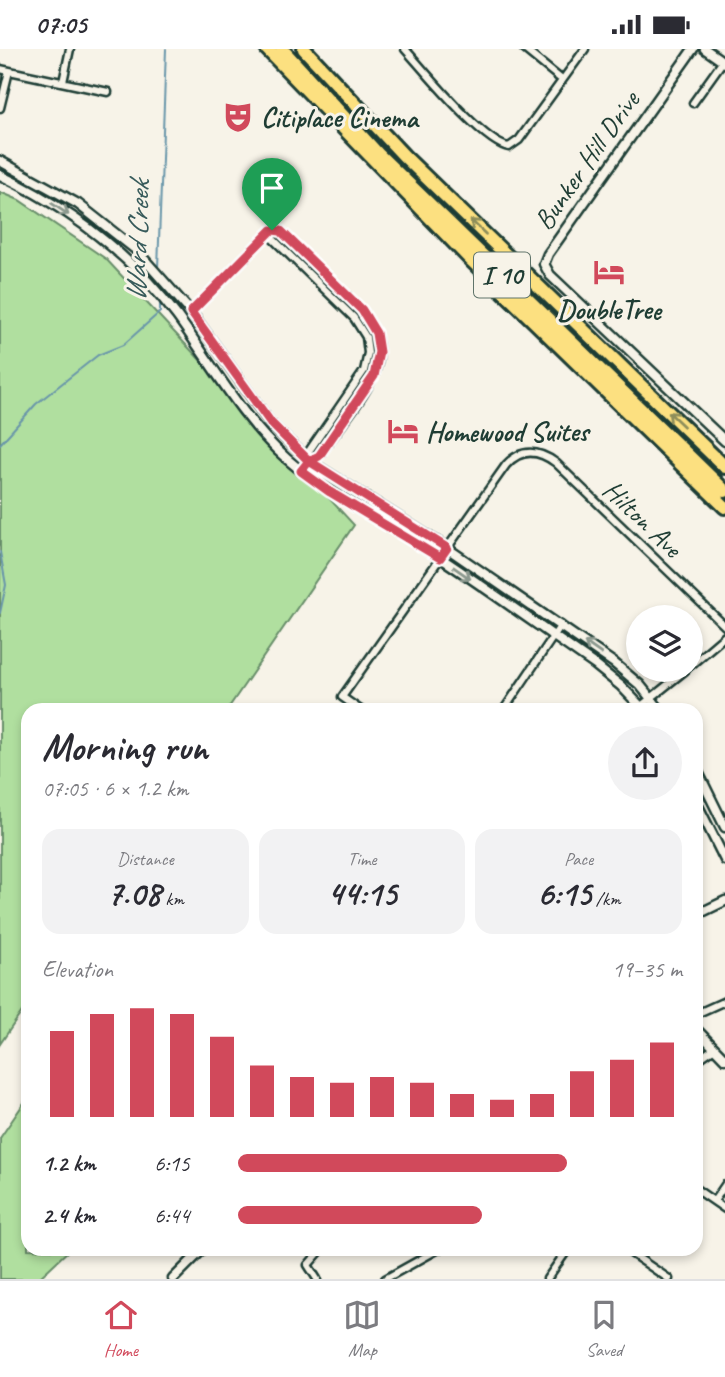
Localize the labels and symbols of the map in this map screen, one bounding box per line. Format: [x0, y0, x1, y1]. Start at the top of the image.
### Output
street label: Bunker Hill Drive [526, 83, 648, 236]
theatre icon: Citiplace Cinema [221, 100, 255, 134]
place label: Citiplace Cinema [261, 100, 420, 135]
pin [242, 158, 302, 230]
water label: Ward Creek [116, 175, 158, 302]
one-way arrow [49, 202, 69, 216]
one-way arrow [469, 218, 486, 235]
road number: I 10 [474, 253, 530, 297]
hotel icon: DoubleTree [592, 255, 626, 289]
place label: DoubleTree [557, 292, 663, 327]
one-way arrow [668, 411, 685, 428]
hotel icon: Homewood Suites [386, 414, 420, 448]
place label: Homewood Suites [426, 414, 592, 449]
street label: Hilton Ave [596, 472, 691, 566]
one-way arrow [452, 566, 471, 580]
one-way arrow [584, 641, 603, 655]

